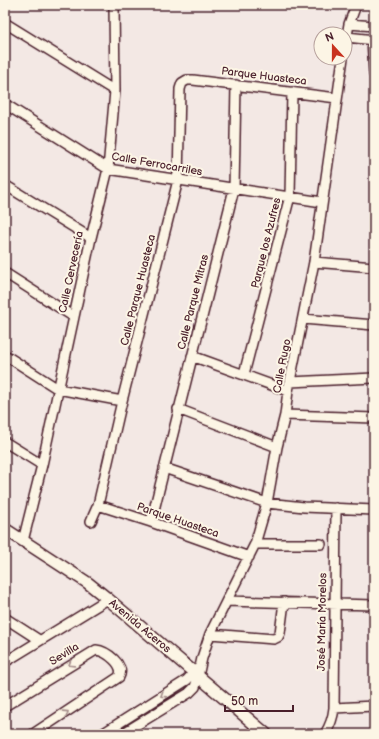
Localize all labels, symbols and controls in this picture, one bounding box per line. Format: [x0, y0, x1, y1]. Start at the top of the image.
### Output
north arrow [313, 26, 353, 66]
text: N [323, 30, 336, 45]
street label: Parque Huasteca [221, 64, 307, 88]
street label: Calle Ferrocarriles [111, 150, 204, 178]
street label: Parque los Azufres [248, 196, 284, 290]
street label: Calle Cervecería [56, 230, 86, 314]
street label: Calle Parque Huasteca [118, 233, 158, 347]
street label: Calle Parque Mitras [175, 252, 211, 351]
street label: Calle Rugo [270, 338, 294, 394]
street label: Parque Huasteca [135, 500, 221, 540]
street label: José María Morelos [315, 572, 329, 671]
street label: Avenida Aceros [106, 596, 174, 656]
street label: Sevilla [47, 640, 81, 668]
one-way arrow [68, 659, 75, 667]
scale bar [225, 687, 293, 713]
one-way arrow [160, 690, 167, 698]
text: 50 m [231, 694, 258, 709]
one-way arrow [62, 710, 69, 717]

